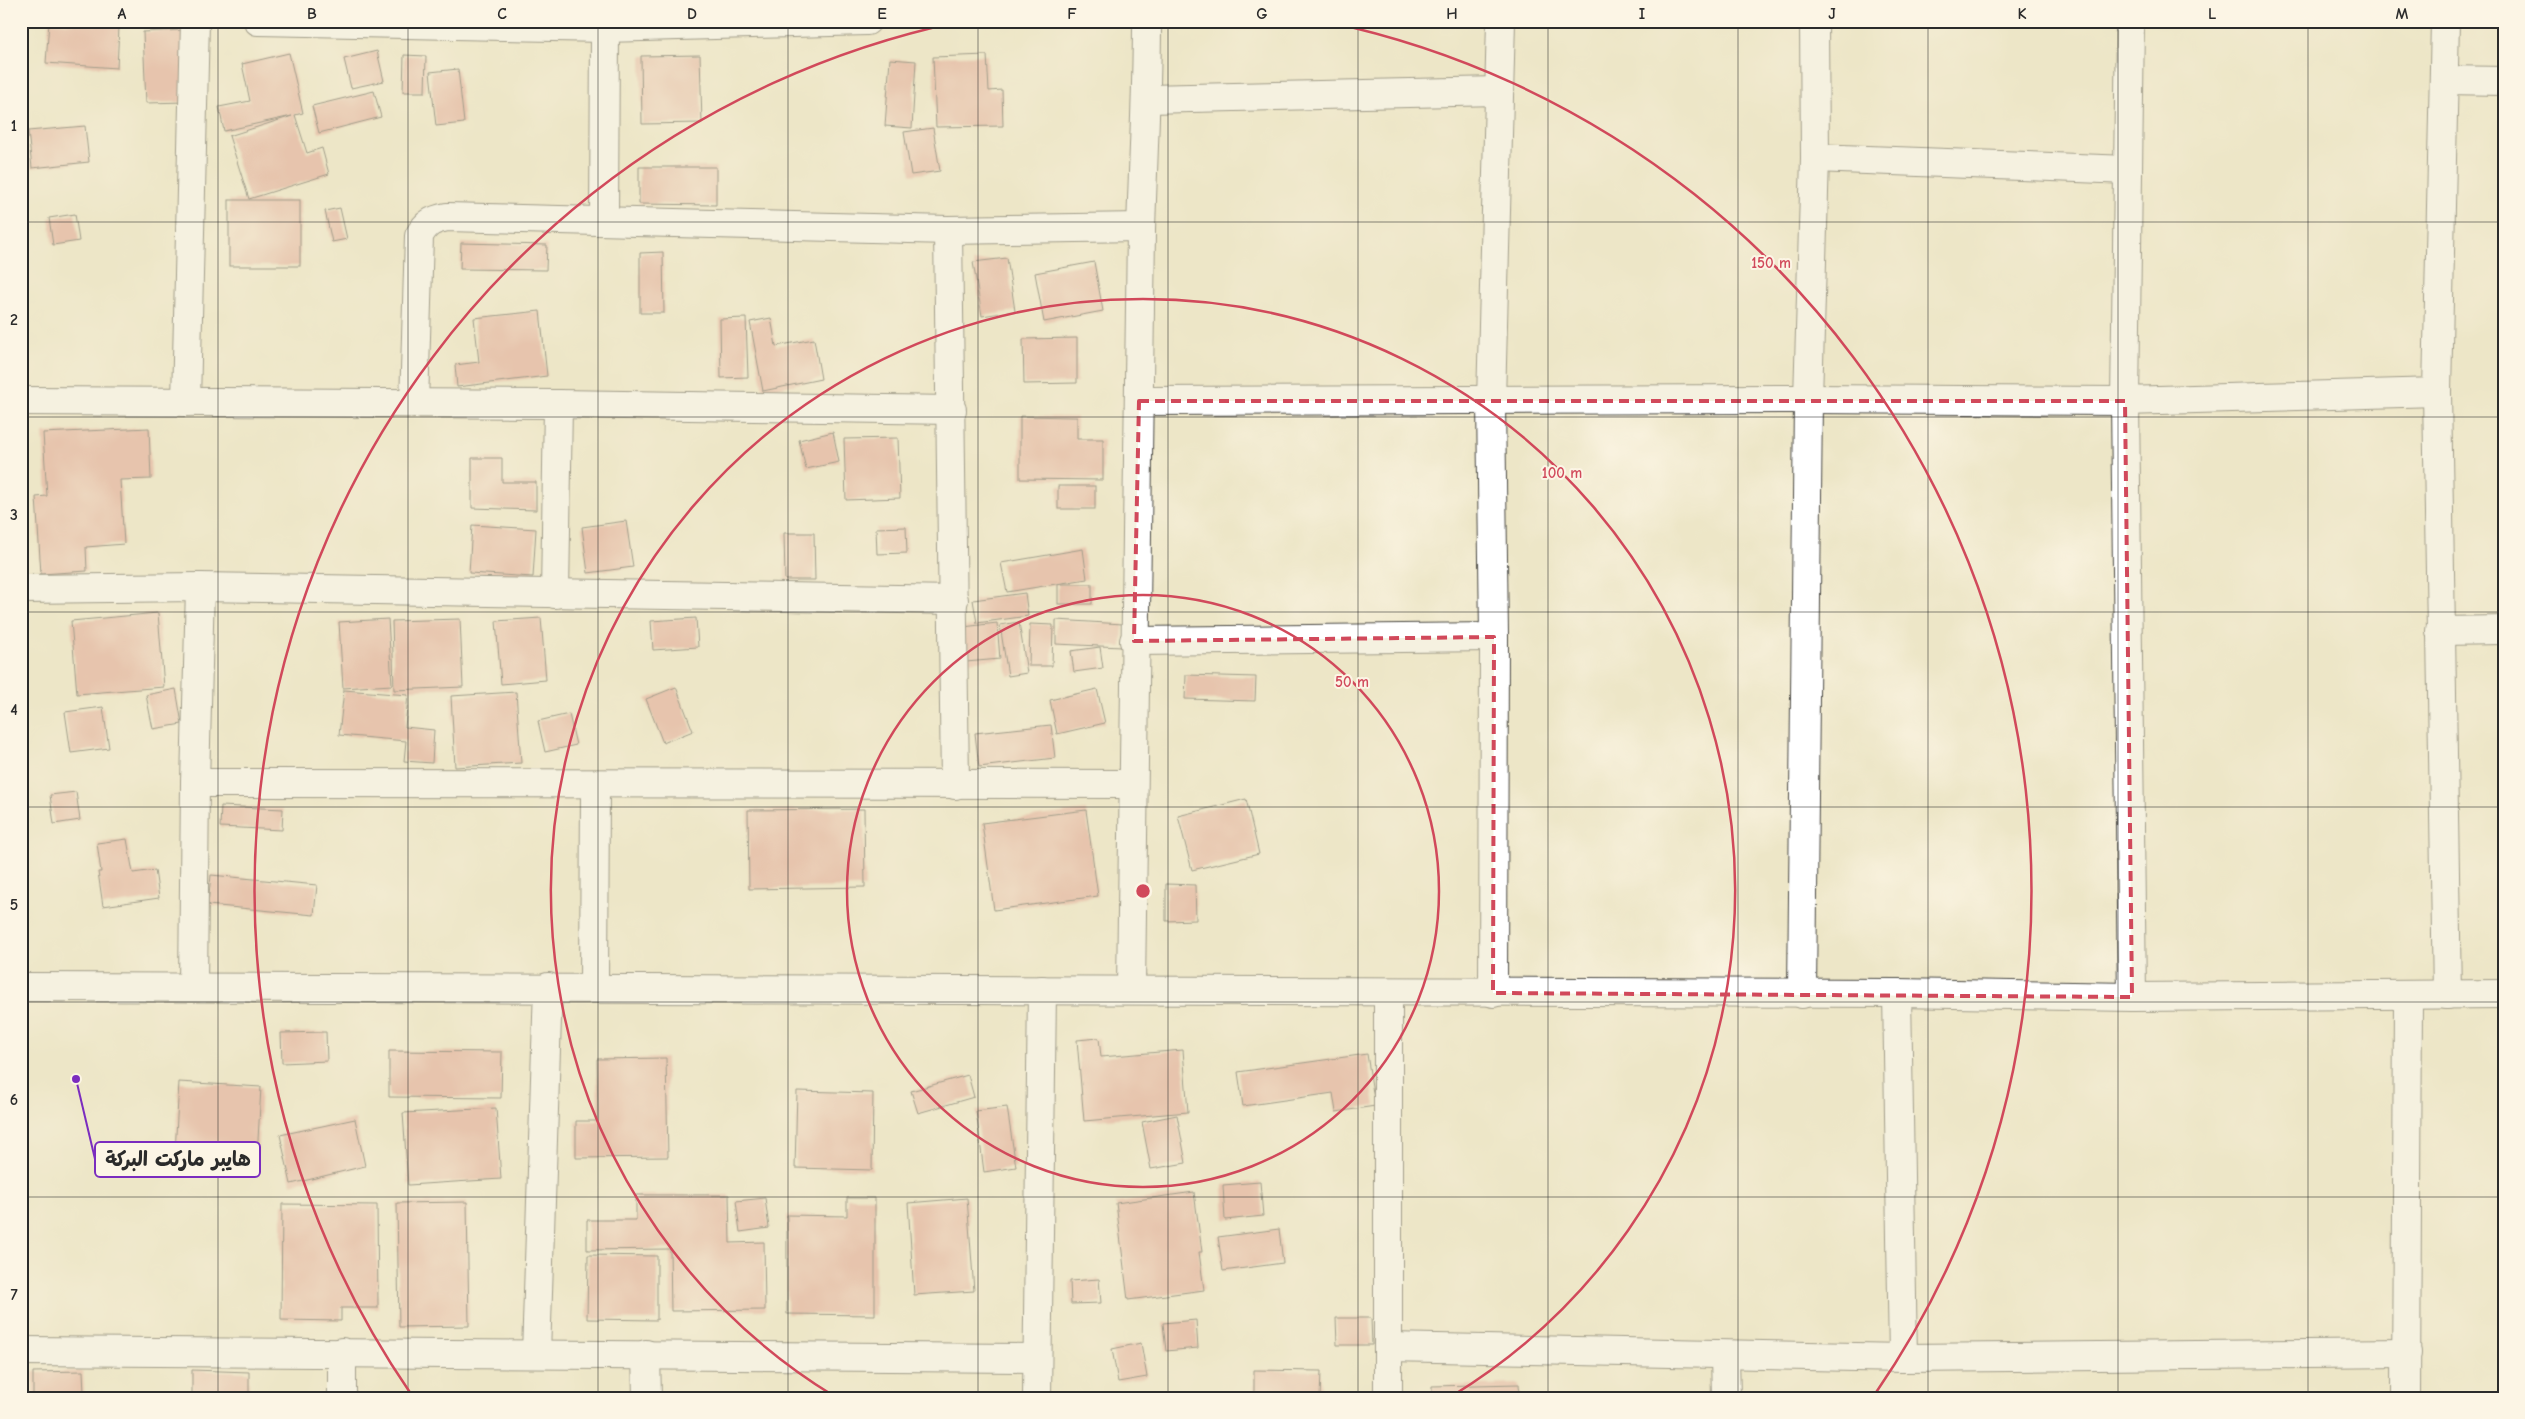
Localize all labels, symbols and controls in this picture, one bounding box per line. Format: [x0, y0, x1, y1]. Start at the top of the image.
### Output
text: A [118, 5, 127, 23]
text: B [307, 5, 317, 23]
text: C [497, 5, 507, 23]
text: D [687, 5, 697, 23]
text: E [877, 5, 887, 23]
text: F [1067, 5, 1077, 23]
text: G [1256, 5, 1268, 23]
text: H [1446, 5, 1458, 23]
text: I [1639, 5, 1645, 23]
text: J [1828, 5, 1836, 23]
text: K [2017, 5, 2027, 23]
text: L [2208, 5, 2216, 23]
text: M [2396, 5, 2409, 23]
text: 1 [11, 117, 17, 135]
text: 150 m [1751, 254, 1791, 272]
text: 2 [10, 311, 18, 329]
text: 100 m [1542, 464, 1582, 482]
text: 3 [10, 506, 18, 524]
text: 50 m [1335, 673, 1369, 691]
text: 4 [10, 701, 18, 719]
centre of rings [1134, 882, 1152, 900]
text: 5 [10, 896, 18, 914]
text: 6 [10, 1091, 18, 1109]
callout: هايبر ماركت البركة [95, 1142, 260, 1177]
text: هايبر ماركت البركة [105, 1148, 251, 1172]
text: 7 [10, 1286, 18, 1304]

